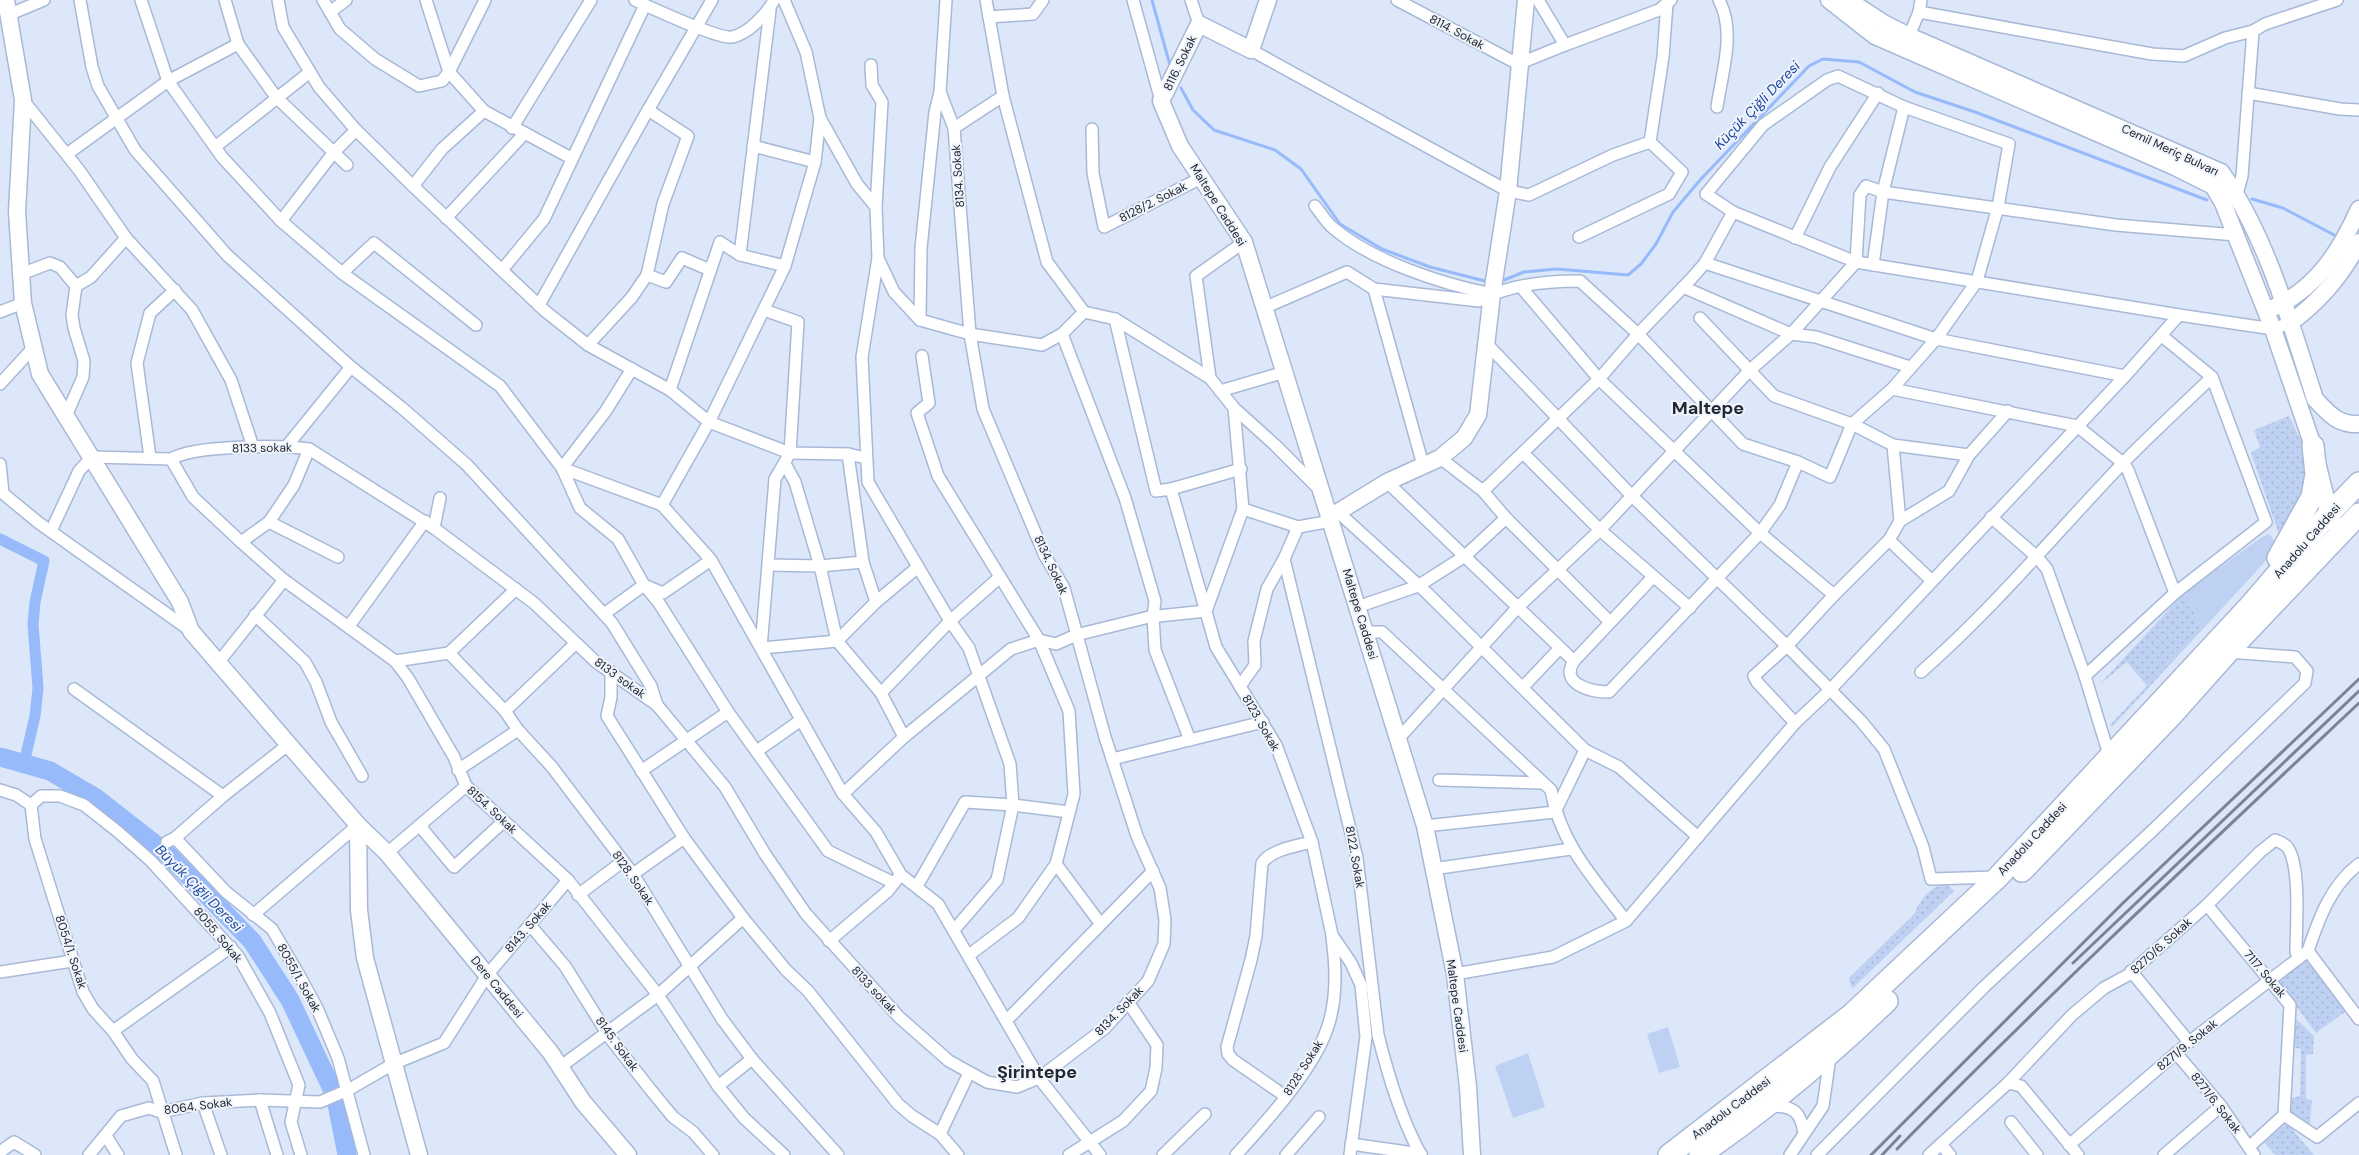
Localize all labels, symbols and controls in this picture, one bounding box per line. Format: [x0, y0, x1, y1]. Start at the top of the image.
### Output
street label: 8114. Sokak [1427, 11, 1487, 53]
street label: 8116. Sokak [1160, 33, 1200, 93]
water label: Küçük Çiğli Deresi [1710, 57, 1804, 153]
street label: Cemil Meriç Bulvarı [2119, 120, 2221, 180]
street label: 8134. Sokak [948, 144, 968, 208]
street label: Maltepe Caddesi [1186, 161, 1250, 249]
street label: 8128/2. Sokak [1116, 178, 1190, 226]
district label: Maltepe [1672, 396, 1744, 420]
street label: 8133 sokak [232, 439, 292, 457]
street label: Anadolu Caddesi [2270, 500, 2344, 582]
street label: 8134. Sokak [1030, 533, 1072, 597]
street label: Maltepe Caddesi [1339, 567, 1381, 661]
street label: 8133 sokak [591, 654, 649, 702]
street label: 8123. Sokak [1238, 692, 1284, 754]
street label: 8154. Sokak [463, 782, 521, 838]
street label: Anadolu Caddesi [1994, 799, 2070, 879]
street label: 8122. Sokak [1342, 825, 1368, 889]
water label: Büyük Çiğli Deresi [152, 841, 247, 936]
street label: 8128. Sokak [608, 848, 658, 908]
street label: 8143. Sokak [501, 898, 555, 956]
street label: 8055. Sokak [190, 904, 246, 966]
street label: 8054/1. Sokak [52, 913, 90, 991]
street label: 8270/6. Sokak [2127, 914, 2195, 978]
street label: 8055/1. Sokak [273, 941, 325, 1015]
street label: 7117. Sokak [2240, 947, 2290, 1001]
street label: Dere Caddesi [467, 953, 527, 1021]
street label: Maltepe Caddesi [1443, 958, 1471, 1054]
street label: 8133 sokak [848, 963, 900, 1017]
street label: 8134. Sokak [1091, 983, 1147, 1039]
street label: 8145. Sokak [592, 1014, 642, 1074]
street label: 8271/9. Sokak [2153, 1016, 2221, 1074]
street label: 8128. Sokak [1280, 1037, 1326, 1099]
district label: Şirintepe [997, 1060, 1077, 1084]
street label: 8271/6. Sokak [2187, 1069, 2245, 1137]
street label: Anadolu Caddesi [1688, 1073, 1774, 1143]
street label: 8064. Sokak [163, 1094, 233, 1118]

